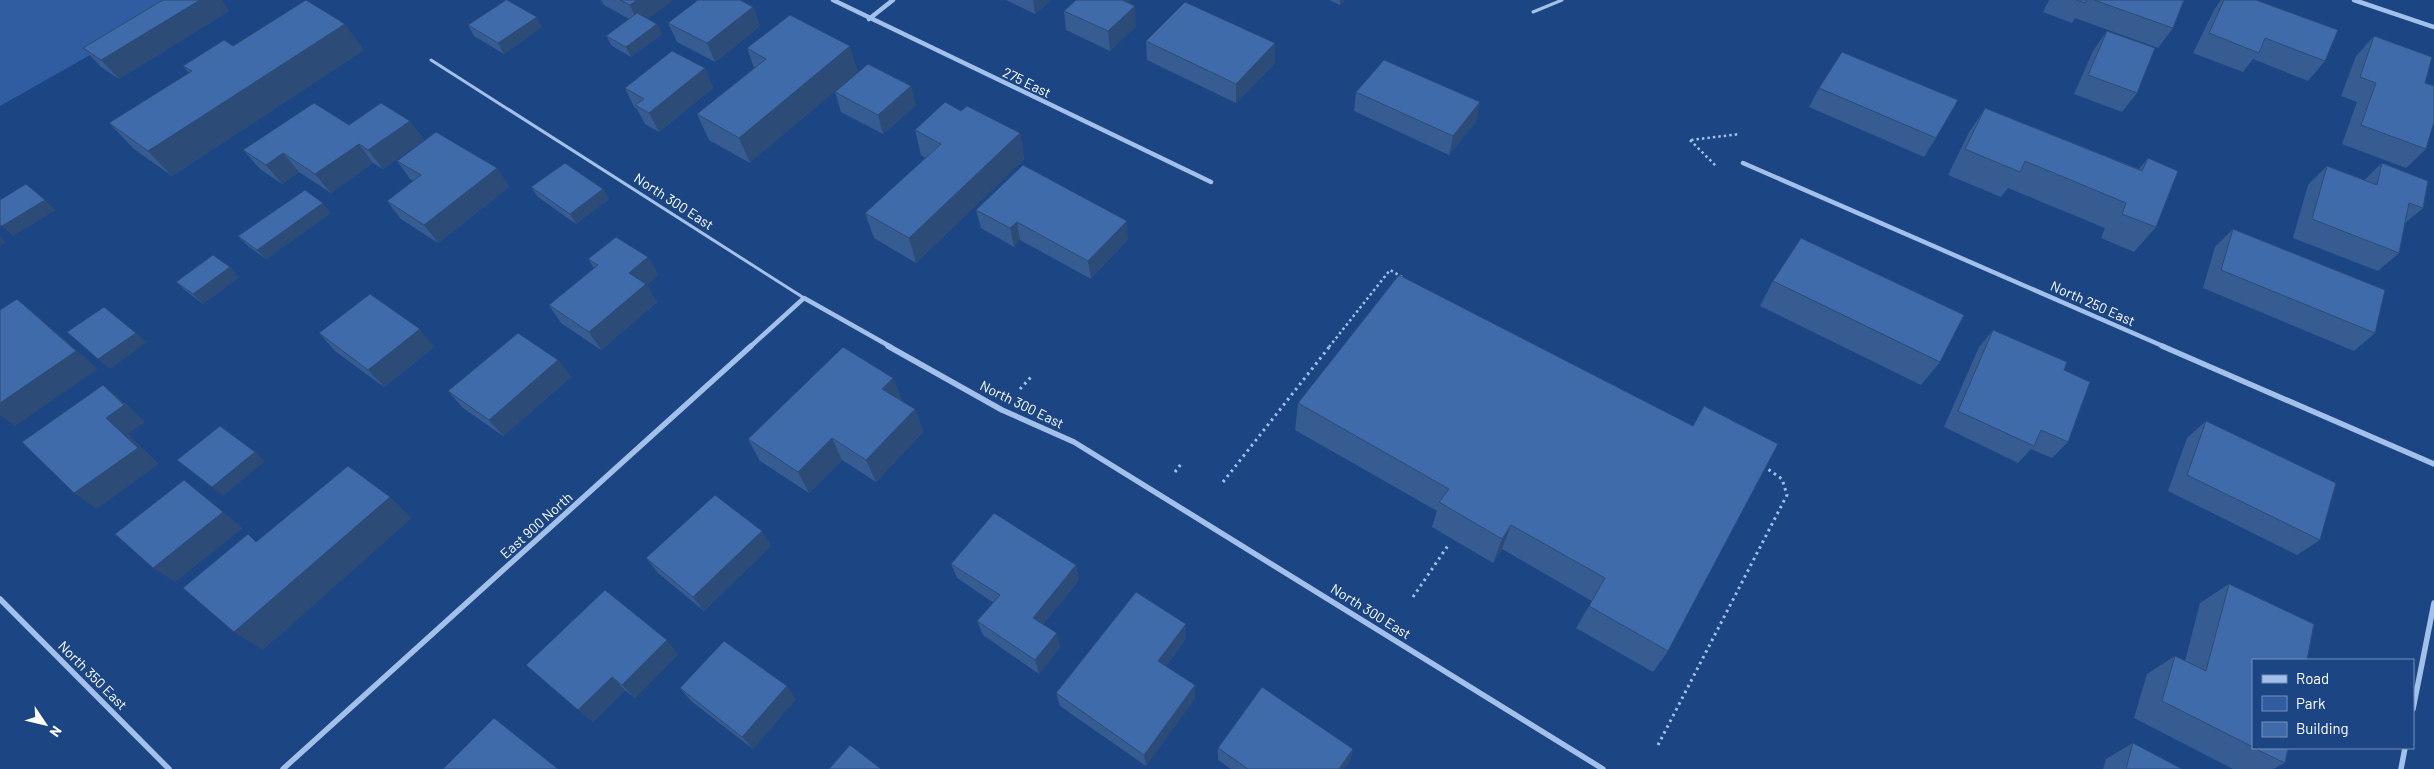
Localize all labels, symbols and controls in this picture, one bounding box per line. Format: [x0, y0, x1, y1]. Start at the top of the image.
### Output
street label: 275 East [1000, 63, 1054, 101]
street label: North 300 East [631, 169, 717, 233]
street label: North 250 East [2048, 277, 2138, 329]
street label: North 300 East [977, 376, 1067, 432]
street label: East 900 North [496, 488, 576, 562]
street label: North 300 East [1328, 580, 1414, 642]
street label: North 350 East [55, 637, 131, 713]
legend [2252, 659, 2414, 749]
text: Road [2296, 669, 2329, 687]
text: Park [2296, 694, 2326, 712]
north arrow [20, 699, 70, 749]
text: Building [2296, 719, 2349, 737]
text: N [46, 723, 66, 740]

